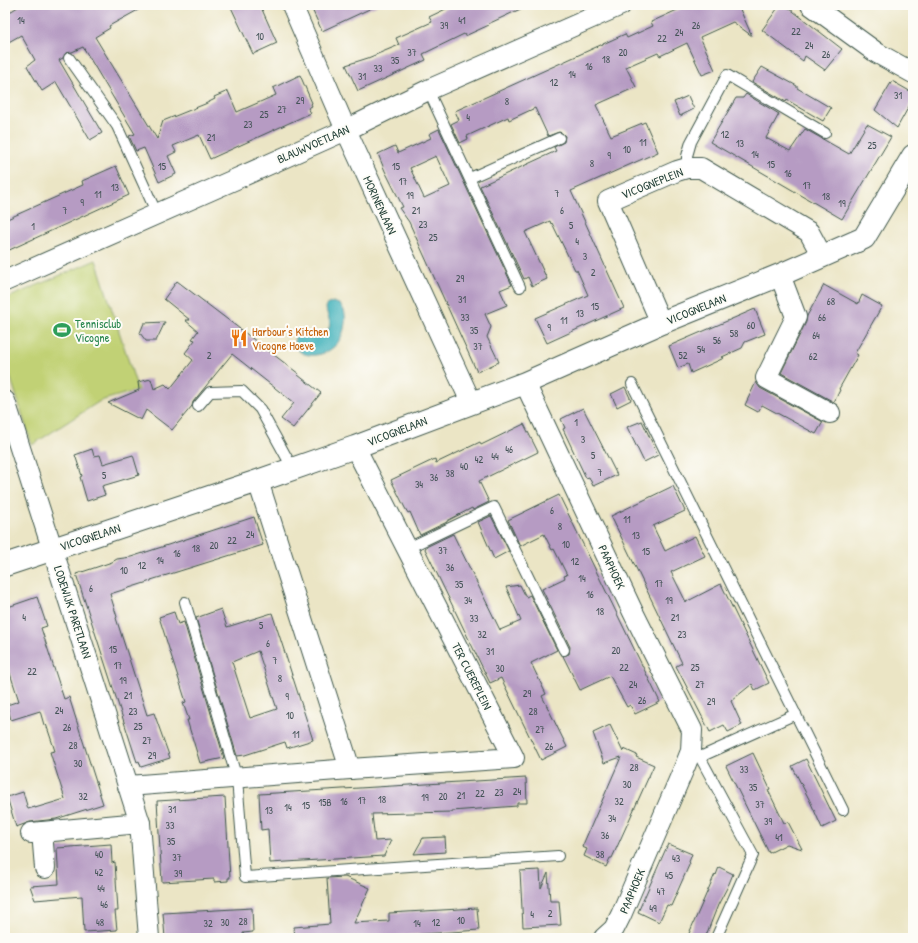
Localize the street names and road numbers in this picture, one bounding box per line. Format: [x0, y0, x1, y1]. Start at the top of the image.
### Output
street label: BLAUWVOETLAAN [274, 121, 352, 167]
street label: VICOGNEPLEIN [619, 163, 685, 203]
street label: MORINENLAAN [359, 173, 401, 237]
street label: VICOGNELAAN [664, 289, 728, 329]
street label: VICOGNELAAN [365, 412, 429, 450]
street label: VICOGNELAAN [57, 519, 123, 555]
street label: PAAPHOEK [594, 542, 630, 593]
street label: LODEWIJK PARETLAAN [50, 564, 96, 660]
street label: TER CUEREPLEIN [448, 640, 496, 712]
street label: PAAPHOEK [615, 865, 649, 916]

